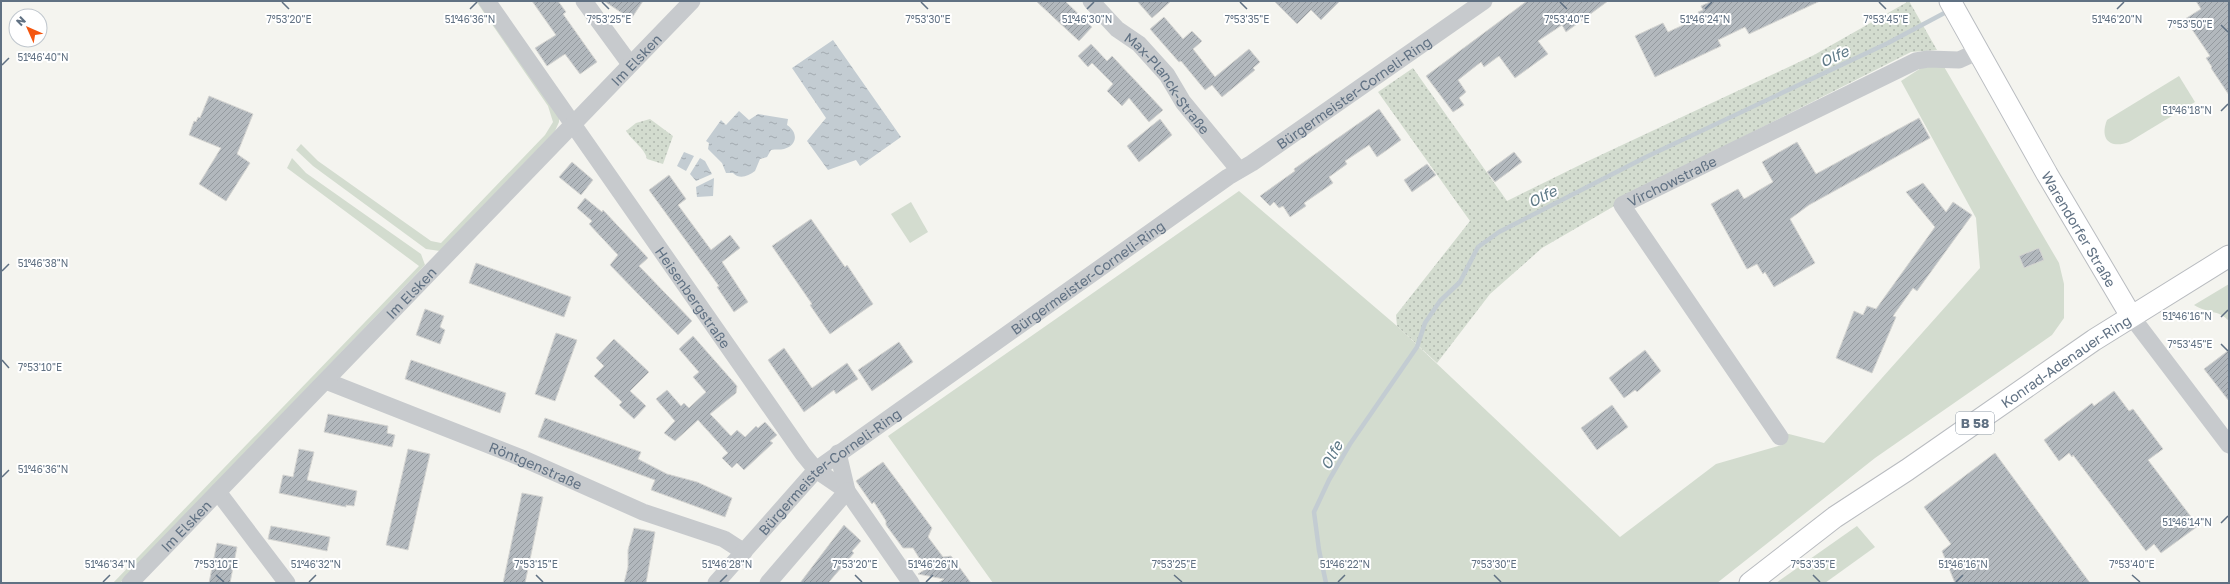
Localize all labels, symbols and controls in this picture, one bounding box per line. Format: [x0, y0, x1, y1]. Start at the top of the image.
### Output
north arrow [8, 8, 48, 48]
text: N [13, 13, 28, 28]
text: 7°53'20"E [266, 13, 312, 25]
text: 51°46'36"N [445, 13, 495, 25]
text: 7°53'25"E [587, 13, 631, 25]
text: 7°53'30"E [905, 13, 951, 25]
text: 51°46'30"N [1062, 13, 1112, 25]
text: 7°53'35"E [1225, 13, 1269, 25]
text: 7°53'40"E [1544, 13, 1590, 25]
text: 51°46'24"N [1680, 13, 1730, 25]
text: 7°53'45"E [1864, 13, 1908, 25]
text: 51°46'20"N [2092, 13, 2142, 25]
text: 7°53'50"E [2167, 18, 2213, 30]
street label: Max-Planck-Straße [1122, 28, 1214, 137]
street label: Im Elsken [607, 30, 664, 89]
street label: Bürgermeister-Corneli-Ring [1273, 32, 1434, 152]
water label: Olfe [1817, 41, 1852, 70]
text: 51°46'40"N [18, 51, 69, 63]
text: 51°46'18"N [2162, 104, 2212, 116]
street label: Virchowstraße [1624, 152, 1719, 210]
street label: Warendorfer Straße [2039, 168, 2120, 290]
water label: Olfe [1525, 181, 1560, 211]
street label: Bürgermeister-Corneli-Ring [1007, 216, 1168, 338]
street label: Heisenbergstraße [652, 243, 735, 351]
text: 51°46'38"N [18, 257, 68, 269]
street label: Im Elsken [382, 263, 439, 322]
text: 51°46'16"N [2162, 310, 2212, 322]
street label: Konrad-Adenauer-Ring [1997, 311, 2134, 411]
text: 7°53'45"E [2168, 338, 2212, 350]
text: 7°53'10"E [18, 361, 62, 373]
street label: Bürgermeister-Corneli-Ring [754, 404, 904, 538]
road number: B 58 [1956, 412, 1994, 434]
water label: Olfe [1316, 437, 1347, 472]
street label: Röntgenstraße [487, 438, 585, 492]
text: 51°46'36"N [18, 463, 68, 475]
street label: Im Elsken [157, 496, 214, 555]
text: 51°46'14"N [2162, 516, 2212, 528]
text: 51°46'34"N [85, 558, 135, 570]
text: 7°53'10"E [194, 558, 238, 570]
text: 51°46'32"N [291, 558, 341, 570]
text: 7°53'15"E [514, 558, 558, 570]
text: 51°46'28"N [702, 558, 752, 570]
text: 7°53'20"E [832, 558, 878, 570]
text: 51°46'26"N [908, 558, 958, 570]
text: 7°53'25"E [1152, 558, 1196, 570]
text: 51°46'22"N [1320, 558, 1370, 570]
text: 7°53'30"E [1471, 558, 1517, 570]
text: 7°53'35"E [1791, 558, 1835, 570]
text: 51°46'16"N [1938, 558, 1988, 570]
text: 7°53'40"E [2109, 558, 2155, 570]

